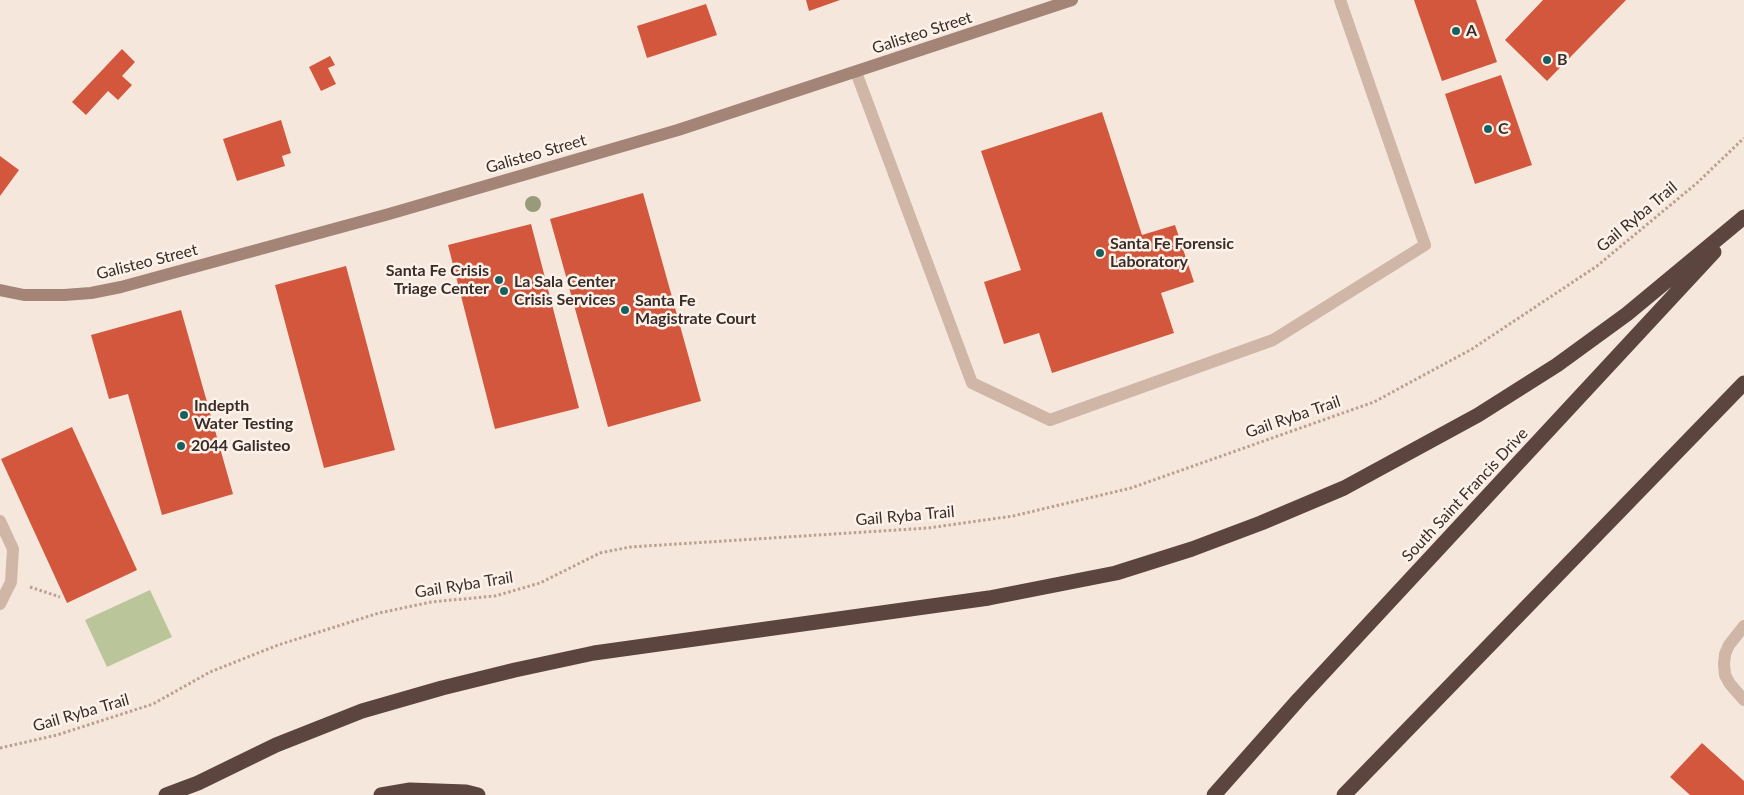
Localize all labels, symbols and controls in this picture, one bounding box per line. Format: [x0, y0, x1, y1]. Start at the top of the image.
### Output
street label: Galisteo Street [870, 8, 974, 58]
place label: A [1466, 21, 1477, 41]
marker: A [1450, 25, 1462, 37]
place label: B [1557, 50, 1568, 70]
marker: B [1541, 54, 1553, 66]
place label: C [1498, 119, 1509, 139]
marker: C [1482, 123, 1494, 135]
street label: Galisteo Street [484, 130, 588, 178]
street label: Gail Ryba Trail [1593, 178, 1681, 256]
place label: Santa Fe Forensic Laboratory [1110, 234, 1234, 272]
street label: Galisteo Street [94, 240, 200, 284]
marker: Santa Fe Forensic Laboratory [1094, 247, 1106, 259]
place label: Santa Fe Crisis Triage Center [386, 261, 489, 299]
place label: La Sala Center Crisis Services [514, 272, 616, 310]
marker: Santa Fe Crisis Triage Center [493, 274, 505, 286]
marker: La Sala Center Crisis Services [498, 285, 510, 297]
place label: Santa Fe Magistrate Court [635, 291, 756, 329]
marker: Santa Fe Magistrate Court [619, 304, 631, 316]
street label: Gail Ryba Trail [1243, 392, 1343, 442]
place label: Indepth Water Testing [194, 396, 293, 434]
marker: Indepth Water Testing [178, 409, 190, 421]
street label: South Saint Francis Drive [1398, 424, 1532, 566]
place label: 2044 Galisteo [191, 436, 290, 456]
marker: 2044 Galisteo [175, 440, 187, 452]
street label: Gail Ryba Trail [855, 502, 955, 530]
street label: Gail Ryba Trail [413, 568, 515, 602]
street label: Gail Ryba Trail [31, 690, 131, 736]

